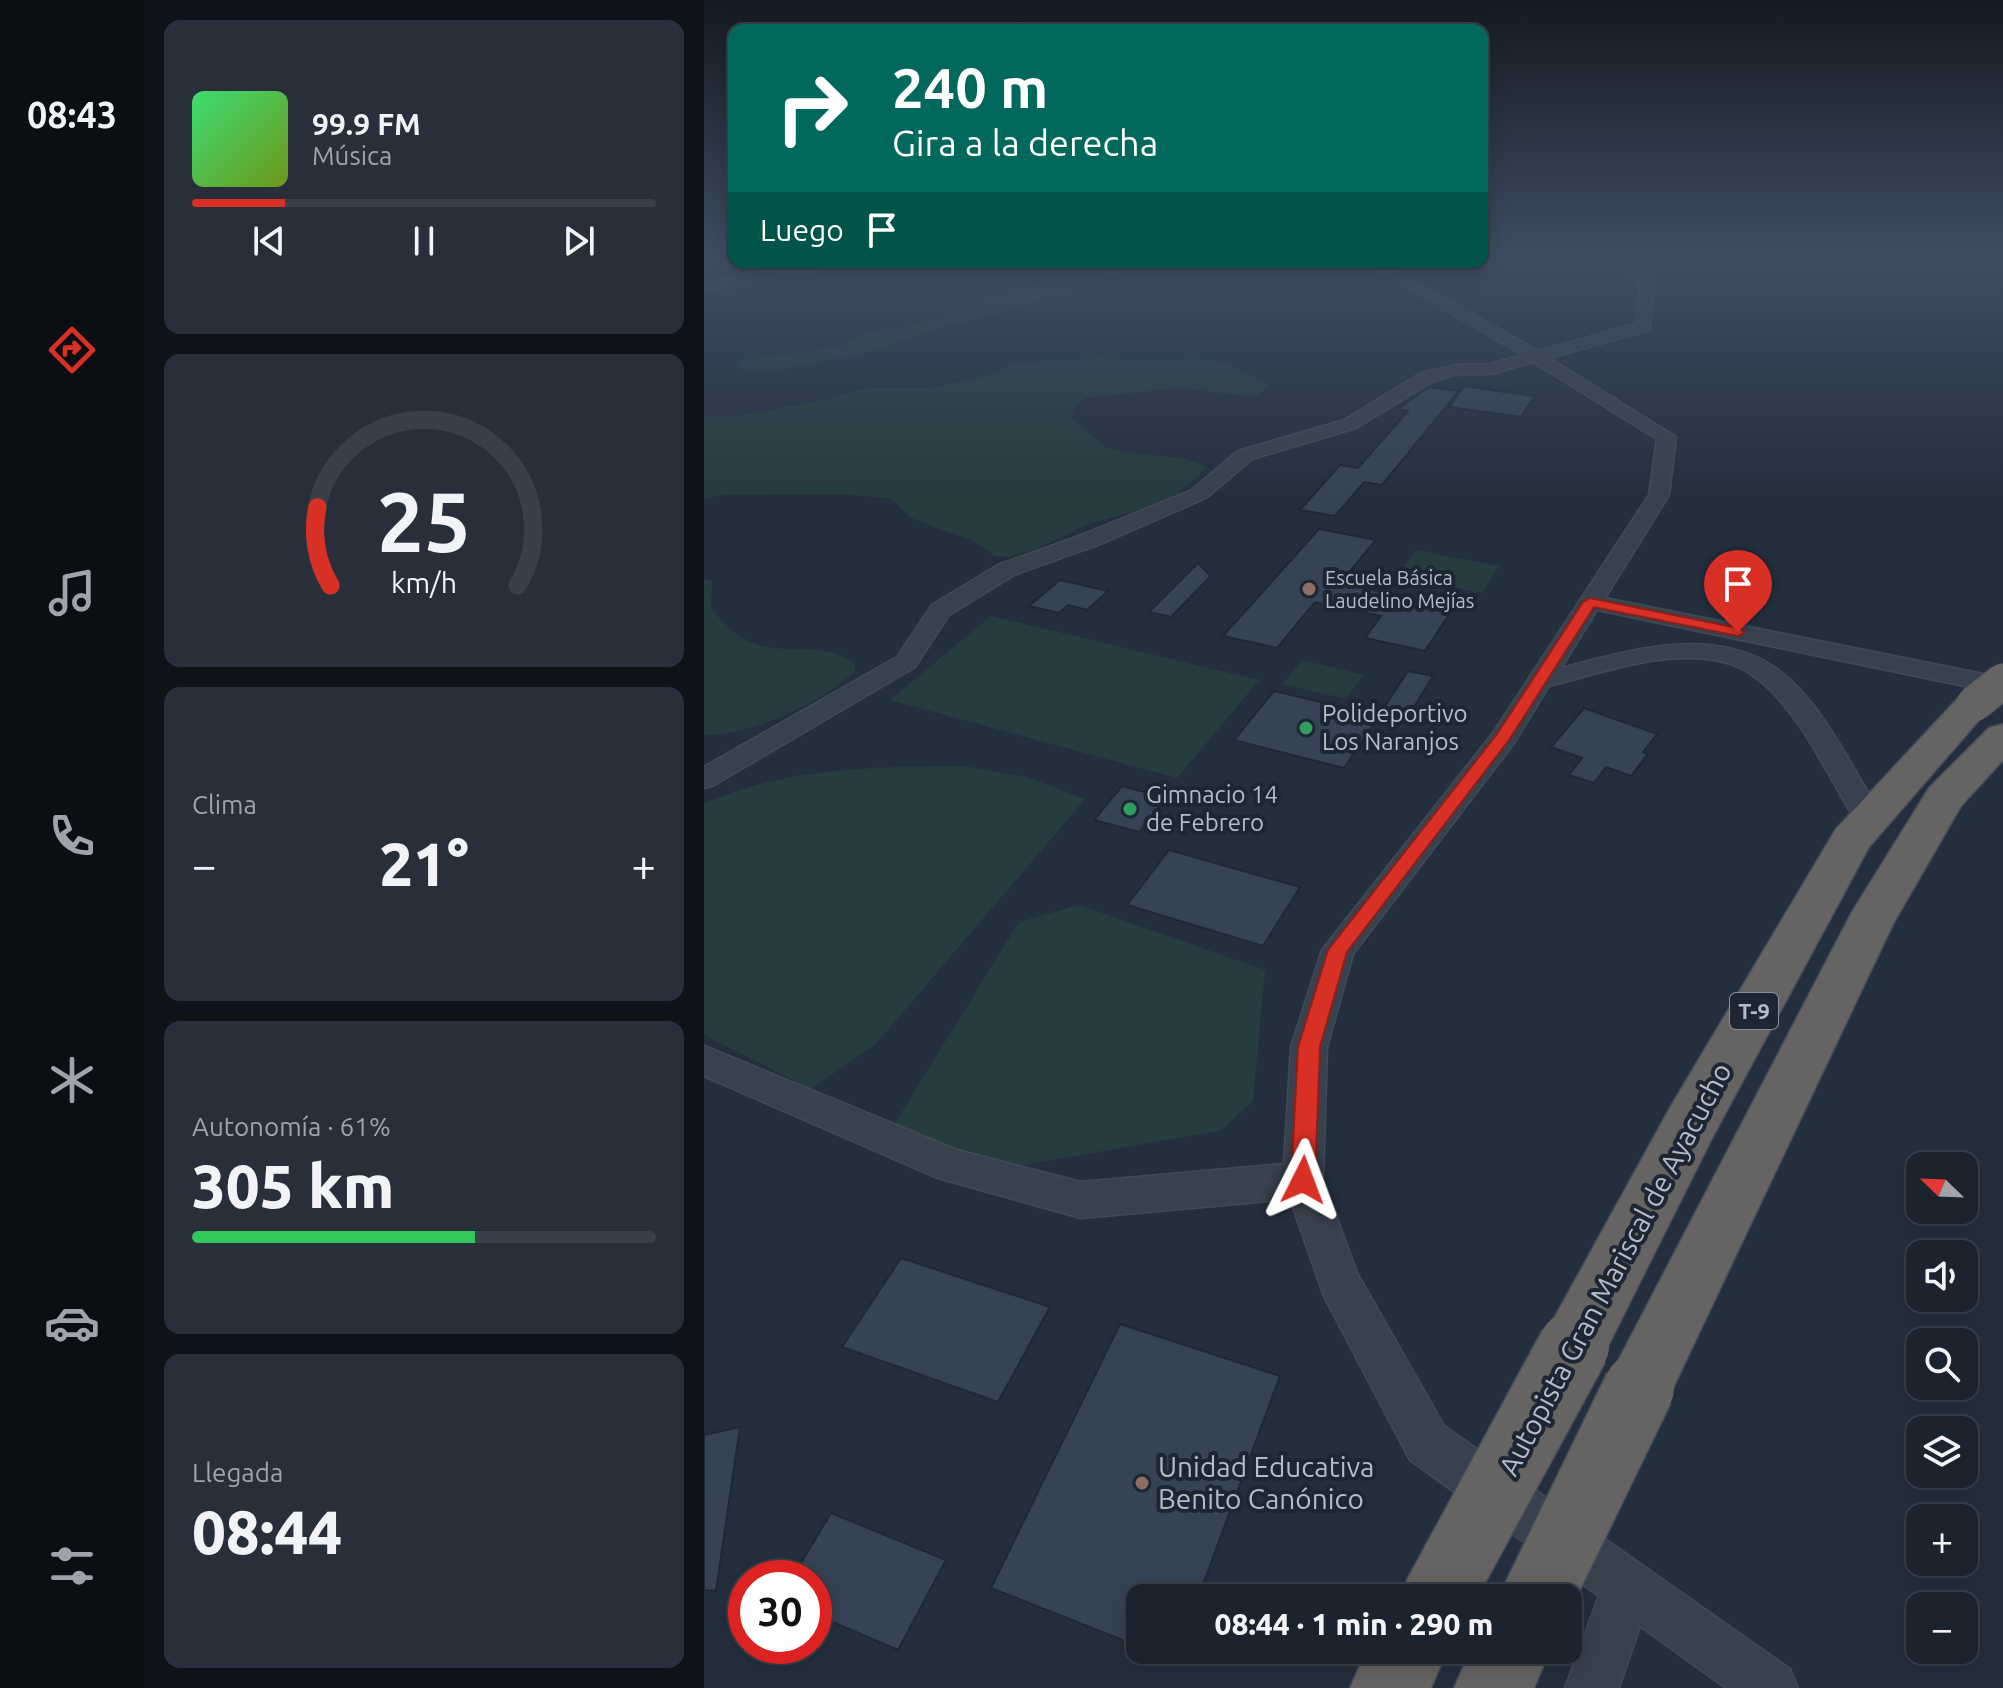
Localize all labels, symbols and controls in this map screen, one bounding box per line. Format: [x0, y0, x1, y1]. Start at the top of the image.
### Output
icon: right [760, 56, 864, 160]
text: 240 m [892, 56, 1048, 119]
text: 08:43 [27, 94, 117, 135]
text: 99.9 FM [312, 107, 421, 141]
text: Gira a la derecha [892, 122, 1158, 163]
text: Música [312, 141, 392, 170]
icon: arrive [860, 208, 904, 252]
text: Luego [760, 213, 844, 247]
icon: previous [247, 219, 291, 263]
icon: pause [402, 219, 446, 263]
icon: next [557, 219, 601, 263]
icon: directions [44, 322, 100, 378]
text: 25 [377, 474, 471, 568]
pin [1704, 550, 1772, 632]
icon: arrive [1716, 562, 1760, 606]
icon: music [44, 565, 100, 621]
place label: Escuela Básica Laudelino Mejías [1325, 566, 1475, 612]
text: km/h [391, 567, 457, 599]
marker: Escuela Básica Laudelino Mejías [1300, 580, 1318, 598]
place label: Polideportivo Los Naranjos [1322, 700, 1468, 755]
marker: Polideportivo Los Naranjos [1297, 719, 1315, 737]
place label: Gimnacio 14 de Febrero [1146, 781, 1278, 836]
text: Clima [192, 790, 257, 819]
marker: Gimnacio 14 de Febrero [1121, 800, 1139, 818]
icon: phone [44, 808, 100, 864]
text: 21° [379, 830, 469, 897]
text: − [192, 840, 217, 889]
text: + [631, 840, 656, 889]
road number: T-9 [1730, 993, 1778, 1029]
icon: climate [44, 1052, 100, 1108]
street label: Autopista Gran Mariscal de Ayacucho [1492, 1057, 1737, 1480]
text: Autonomía · 61% [192, 1112, 391, 1141]
position arrow [1261, 1138, 1345, 1222]
text: 305 km [192, 1152, 394, 1219]
north arrow [1906, 1152, 1978, 1224]
map controls [1906, 1152, 1978, 1664]
button: sound [1906, 1240, 1978, 1312]
icon: car [44, 1295, 100, 1351]
button: search [1906, 1328, 1978, 1400]
button: layers [1906, 1416, 1978, 1488]
place label: Unidad Educativa Benito Canónico [1158, 1451, 1374, 1514]
text: Llegada [192, 1458, 283, 1487]
marker: Unidad Educativa Benito Canónico [1133, 1474, 1151, 1492]
text: 08:44 [192, 1498, 342, 1565]
button: + [1906, 1504, 1978, 1576]
icon: filters [44, 1538, 100, 1594]
speed limit sign: 30 [728, 1560, 832, 1664]
button: − [1906, 1592, 1978, 1664]
text: 08:44 · 1 min · 290 m [1215, 1607, 1493, 1641]

